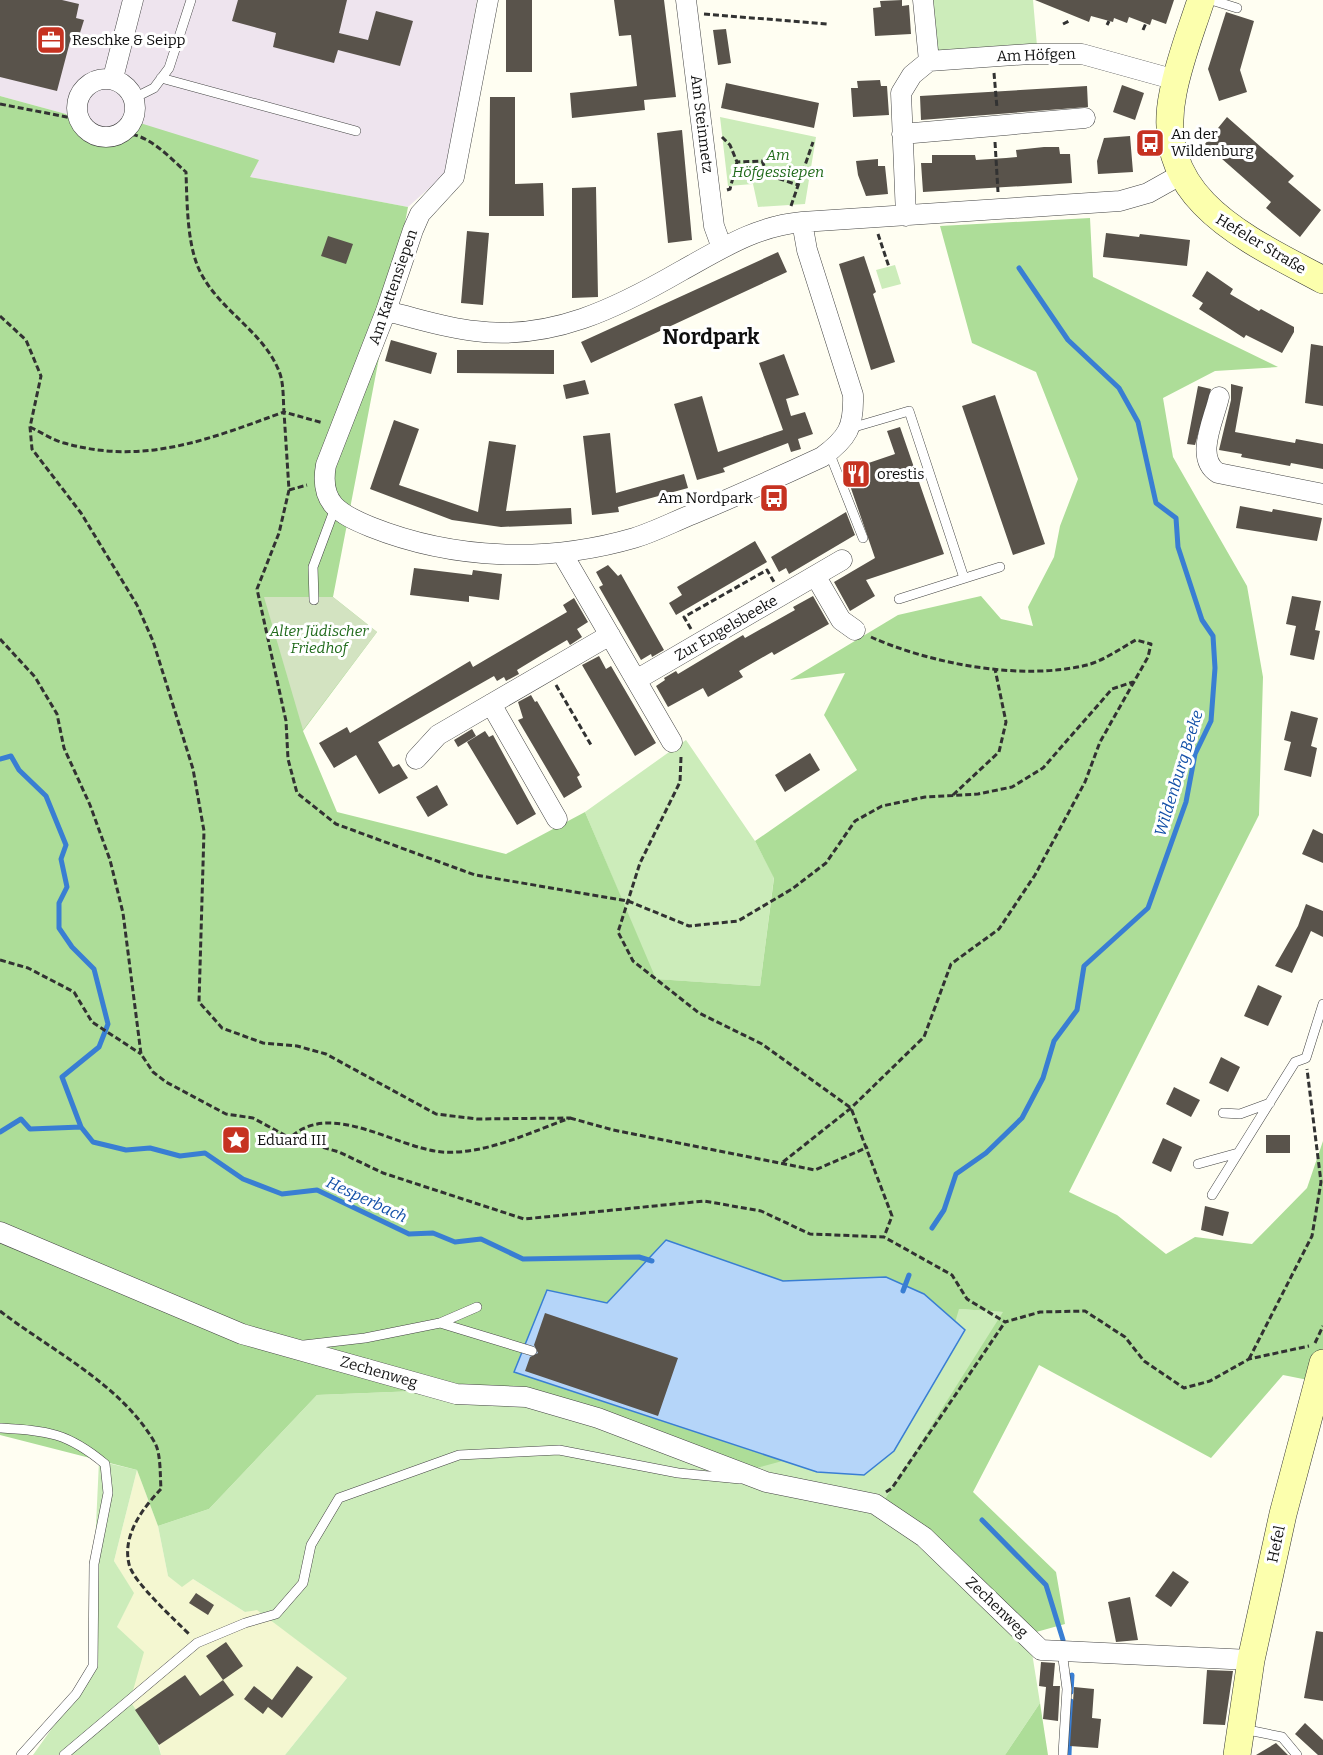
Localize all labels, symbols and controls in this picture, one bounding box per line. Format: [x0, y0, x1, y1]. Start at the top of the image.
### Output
office icon: Reschke & Seipp [35, 24, 67, 56]
place label: Reschke & Seipp [72, 31, 186, 49]
street label: Am Höfgen [996, 45, 1076, 65]
street label: Am Steinmetz [687, 74, 717, 174]
place label: An der Wildenburg [1171, 125, 1254, 160]
bus stop icon: An der Wildenburg [1134, 127, 1166, 159]
park label: Am Höfgessiepen [732, 146, 824, 181]
street label: Hefeler Straße [1213, 210, 1309, 278]
street label: Am Kattensiepen [365, 227, 421, 347]
district label: Nordpark [663, 324, 760, 350]
restaurant icon: orestis [840, 458, 872, 490]
place label: orestis [877, 465, 924, 483]
bus stop icon: Am Nordpark [758, 482, 790, 514]
place label: Am Nordpark [658, 489, 753, 507]
street label: Zur Engelsbeeke [671, 591, 781, 665]
park label: Alter Jüdischer Friedhof [269, 622, 369, 657]
water label: Wildenburg Beeke [1150, 708, 1207, 838]
place icon: Eduard III [220, 1124, 252, 1156]
place label: Eduard III [257, 1131, 327, 1149]
water label: Hesperbach [323, 1172, 410, 1226]
street label: Zechenweg [338, 1352, 420, 1392]
street label: Hefel [1263, 1524, 1289, 1564]
street label: Zechenweg [962, 1573, 1032, 1641]

